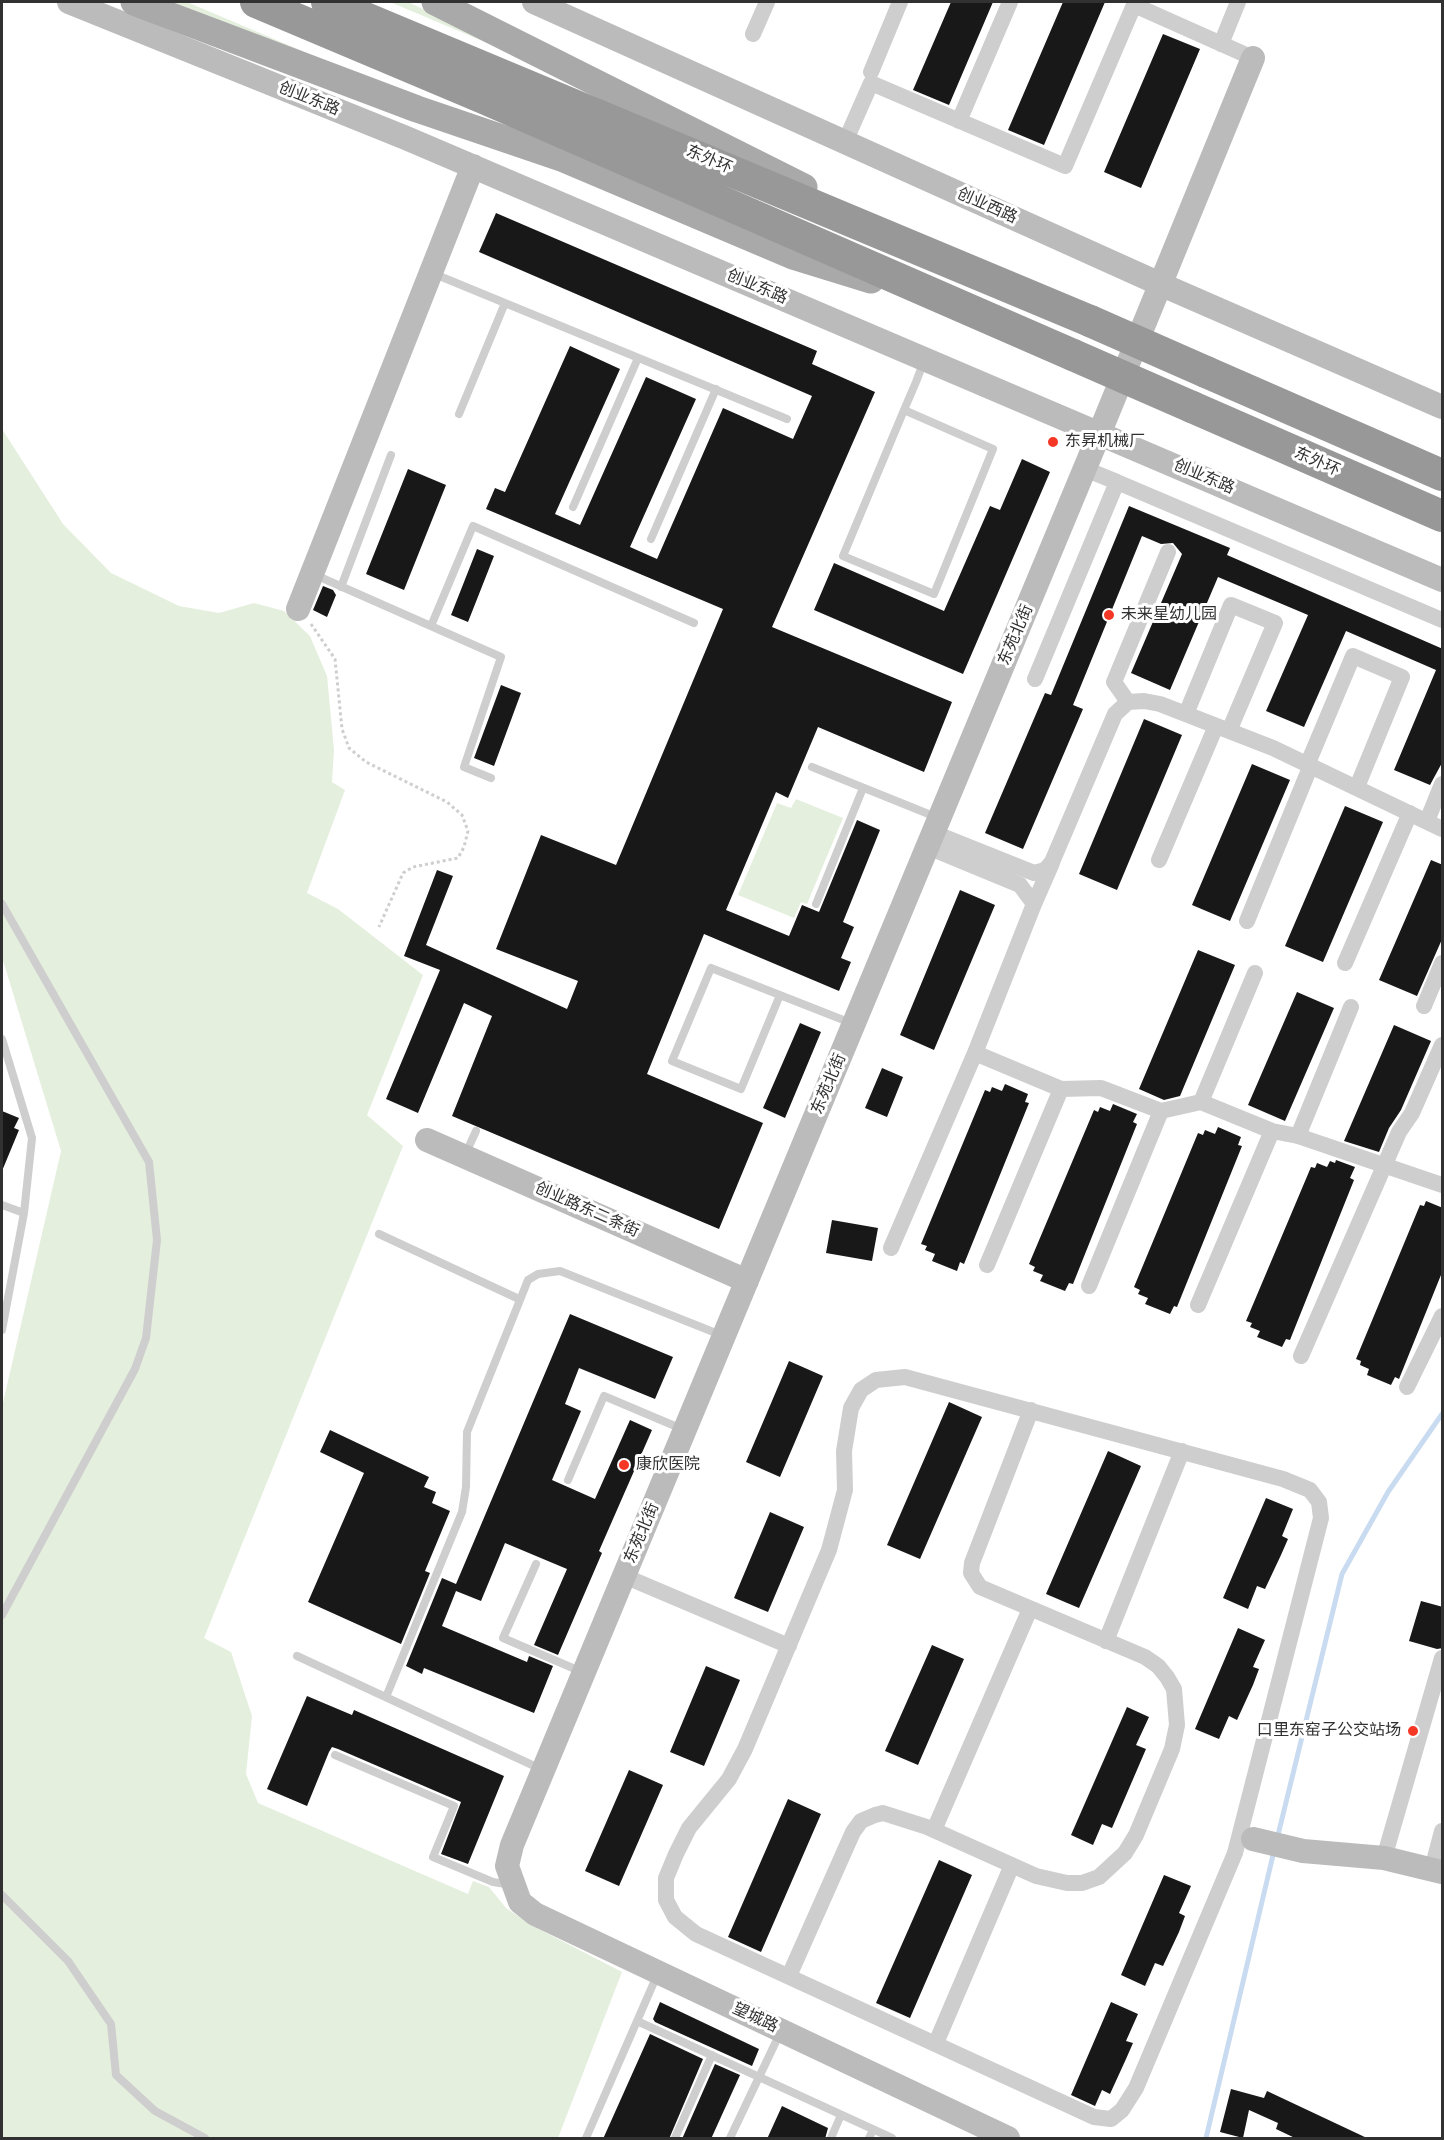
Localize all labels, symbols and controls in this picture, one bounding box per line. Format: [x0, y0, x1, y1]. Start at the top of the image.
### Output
street label: 创业东路 [276, 78, 342, 120]
street label: 东外环 [683, 142, 735, 178]
street label: 创业西路 [954, 184, 1020, 228]
street label: 创业东路 [724, 266, 790, 308]
place label: 东昇机械厂 [1065, 432, 1145, 452]
marker: 东昇机械厂 [1046, 435, 1060, 449]
street label: 东外环 [1291, 443, 1343, 481]
street label: 创业东路 [1171, 456, 1237, 498]
street label: 东苑北街 [995, 602, 1037, 668]
place label: 未来星幼儿园 [1121, 605, 1217, 625]
marker: 未来星幼儿园 [1102, 608, 1116, 622]
street label: 东苑北街 [808, 1051, 850, 1117]
street label: 创业路东二条街 [532, 1178, 642, 1242]
place label: 康欣医院 [636, 1455, 700, 1475]
marker: 康欣医院 [617, 1458, 631, 1472]
street label: 东苑北街 [621, 1500, 663, 1566]
place label: 口里东窑子公交站场 [1257, 1721, 1401, 1741]
marker: 口里东窑子公交站场 [1406, 1724, 1420, 1738]
street label: 望城路 [729, 1999, 781, 2037]

